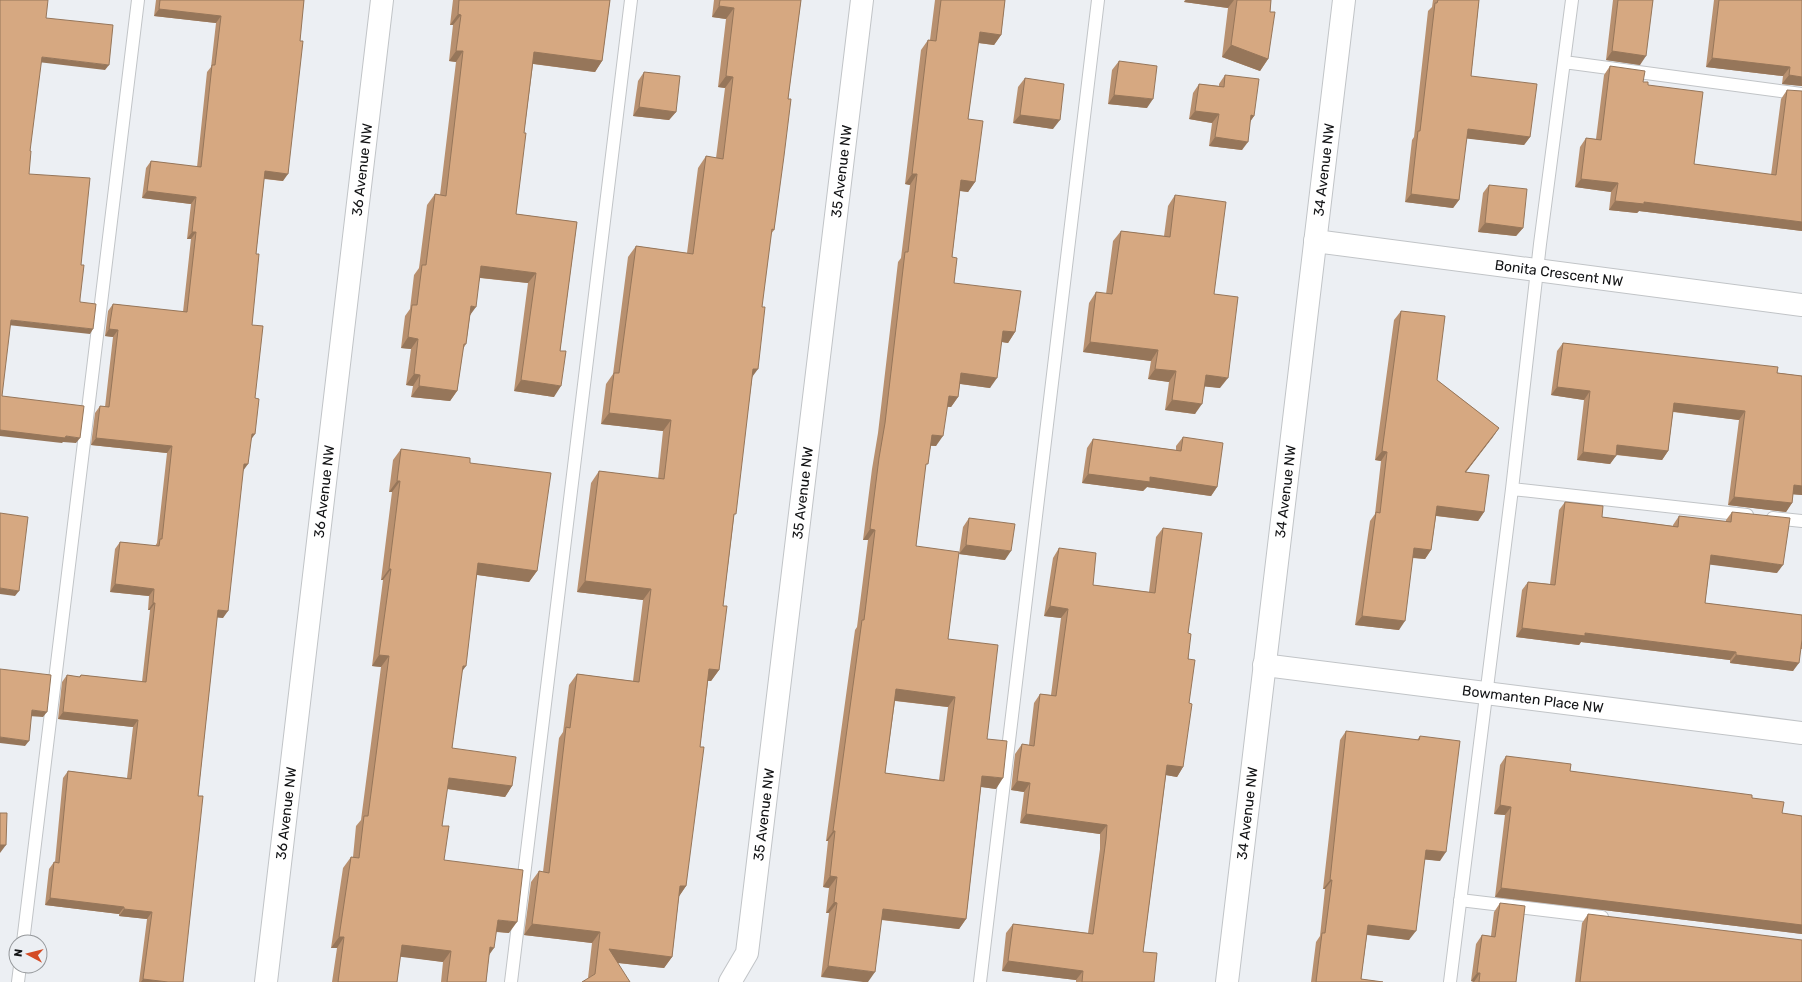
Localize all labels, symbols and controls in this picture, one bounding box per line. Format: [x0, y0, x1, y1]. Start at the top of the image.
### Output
street label: 36 Avenue NW [349, 122, 376, 217]
street label: 34 Avenue NW [1310, 122, 1338, 217]
street label: 35 Avenue NW [828, 124, 856, 219]
street label: Bonita Crescent NW [1494, 257, 1624, 290]
street label: 36 Avenue NW [311, 444, 338, 539]
street label: 34 Avenue NW [1272, 444, 1300, 539]
street label: 35 Avenue NW [789, 446, 817, 540]
street label: Bowmanten Place NW [1461, 682, 1604, 717]
street label: 36 Avenue NW [273, 766, 300, 861]
street label: 34 Avenue NW [1234, 766, 1262, 861]
street label: 35 Avenue NW [750, 767, 778, 862]
north arrow [8, 934, 48, 974]
text: N [12, 948, 26, 958]

